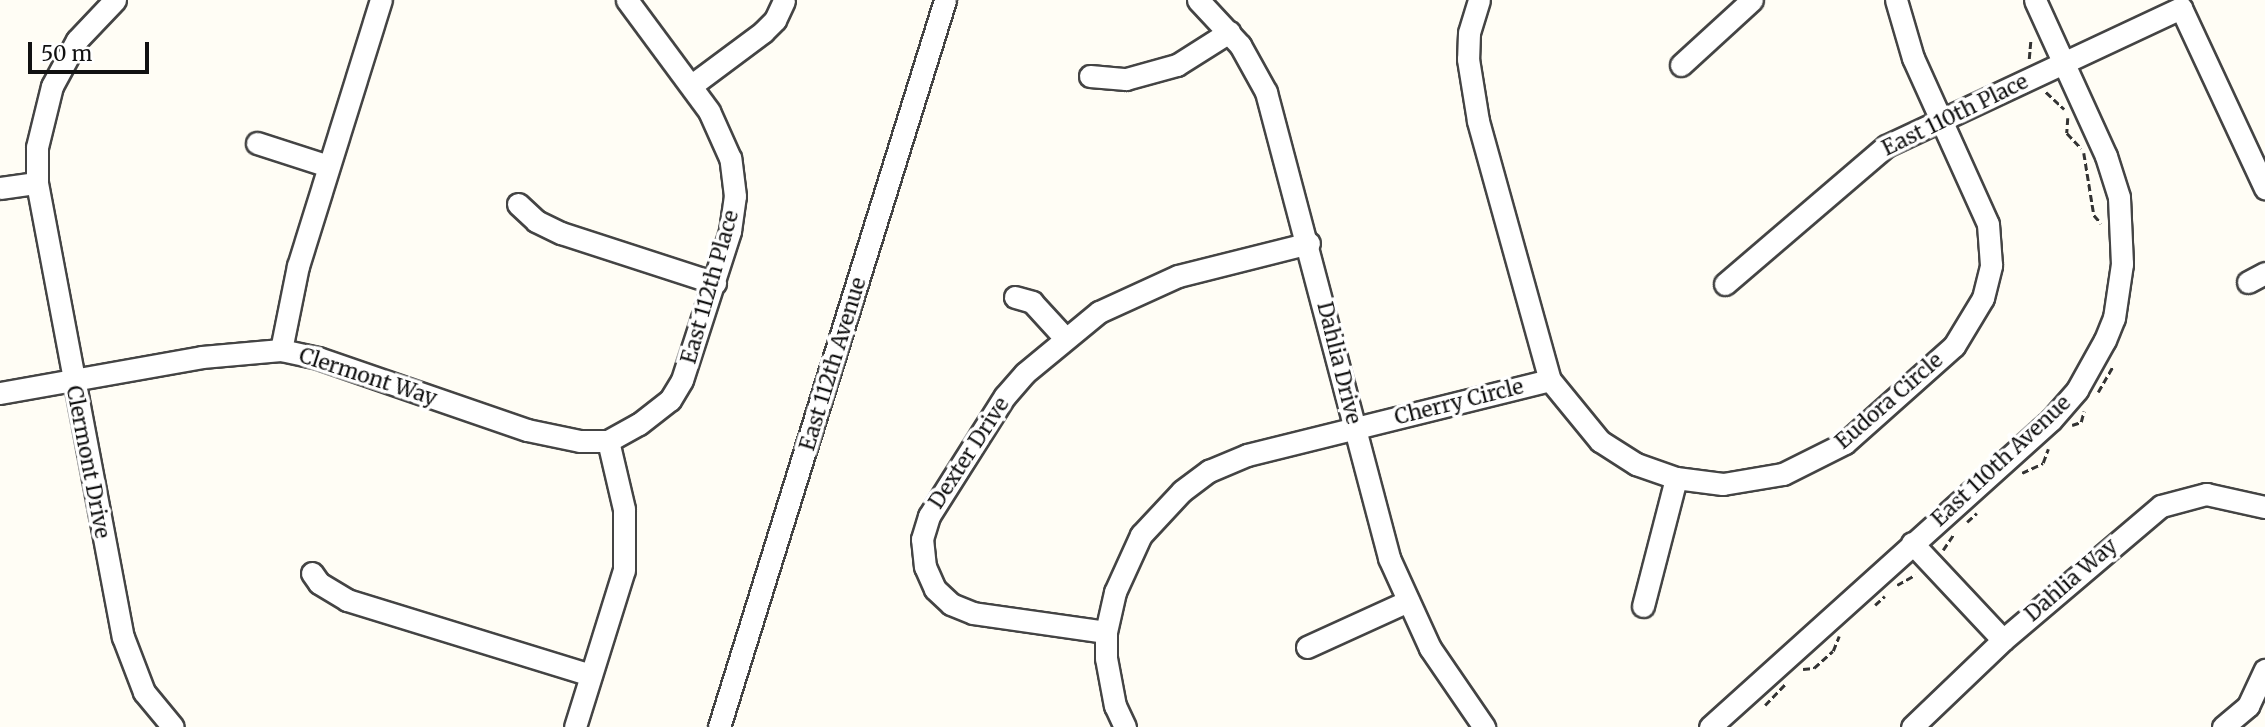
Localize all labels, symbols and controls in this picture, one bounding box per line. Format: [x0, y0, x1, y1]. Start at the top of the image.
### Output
scale bar [32, 28, 152, 72]
text: 50 m [41, 40, 92, 67]
street label: East 110th Place [1878, 69, 2032, 161]
street label: East 112th Place [676, 207, 744, 367]
street label: East 112th Avenue [795, 274, 871, 454]
street label: Dahlia Drive [1312, 299, 1366, 427]
street label: Clermont Way [296, 343, 440, 411]
street label: Eudora Circle [1830, 348, 1948, 454]
street label: Cherry Circle [1392, 374, 1526, 430]
street label: Clermont Drive [61, 384, 115, 540]
street label: East 110th Avenue [1926, 390, 2076, 532]
street label: Dexter Drive [924, 393, 1014, 513]
street label: Dahlia Way [2020, 533, 2122, 627]

